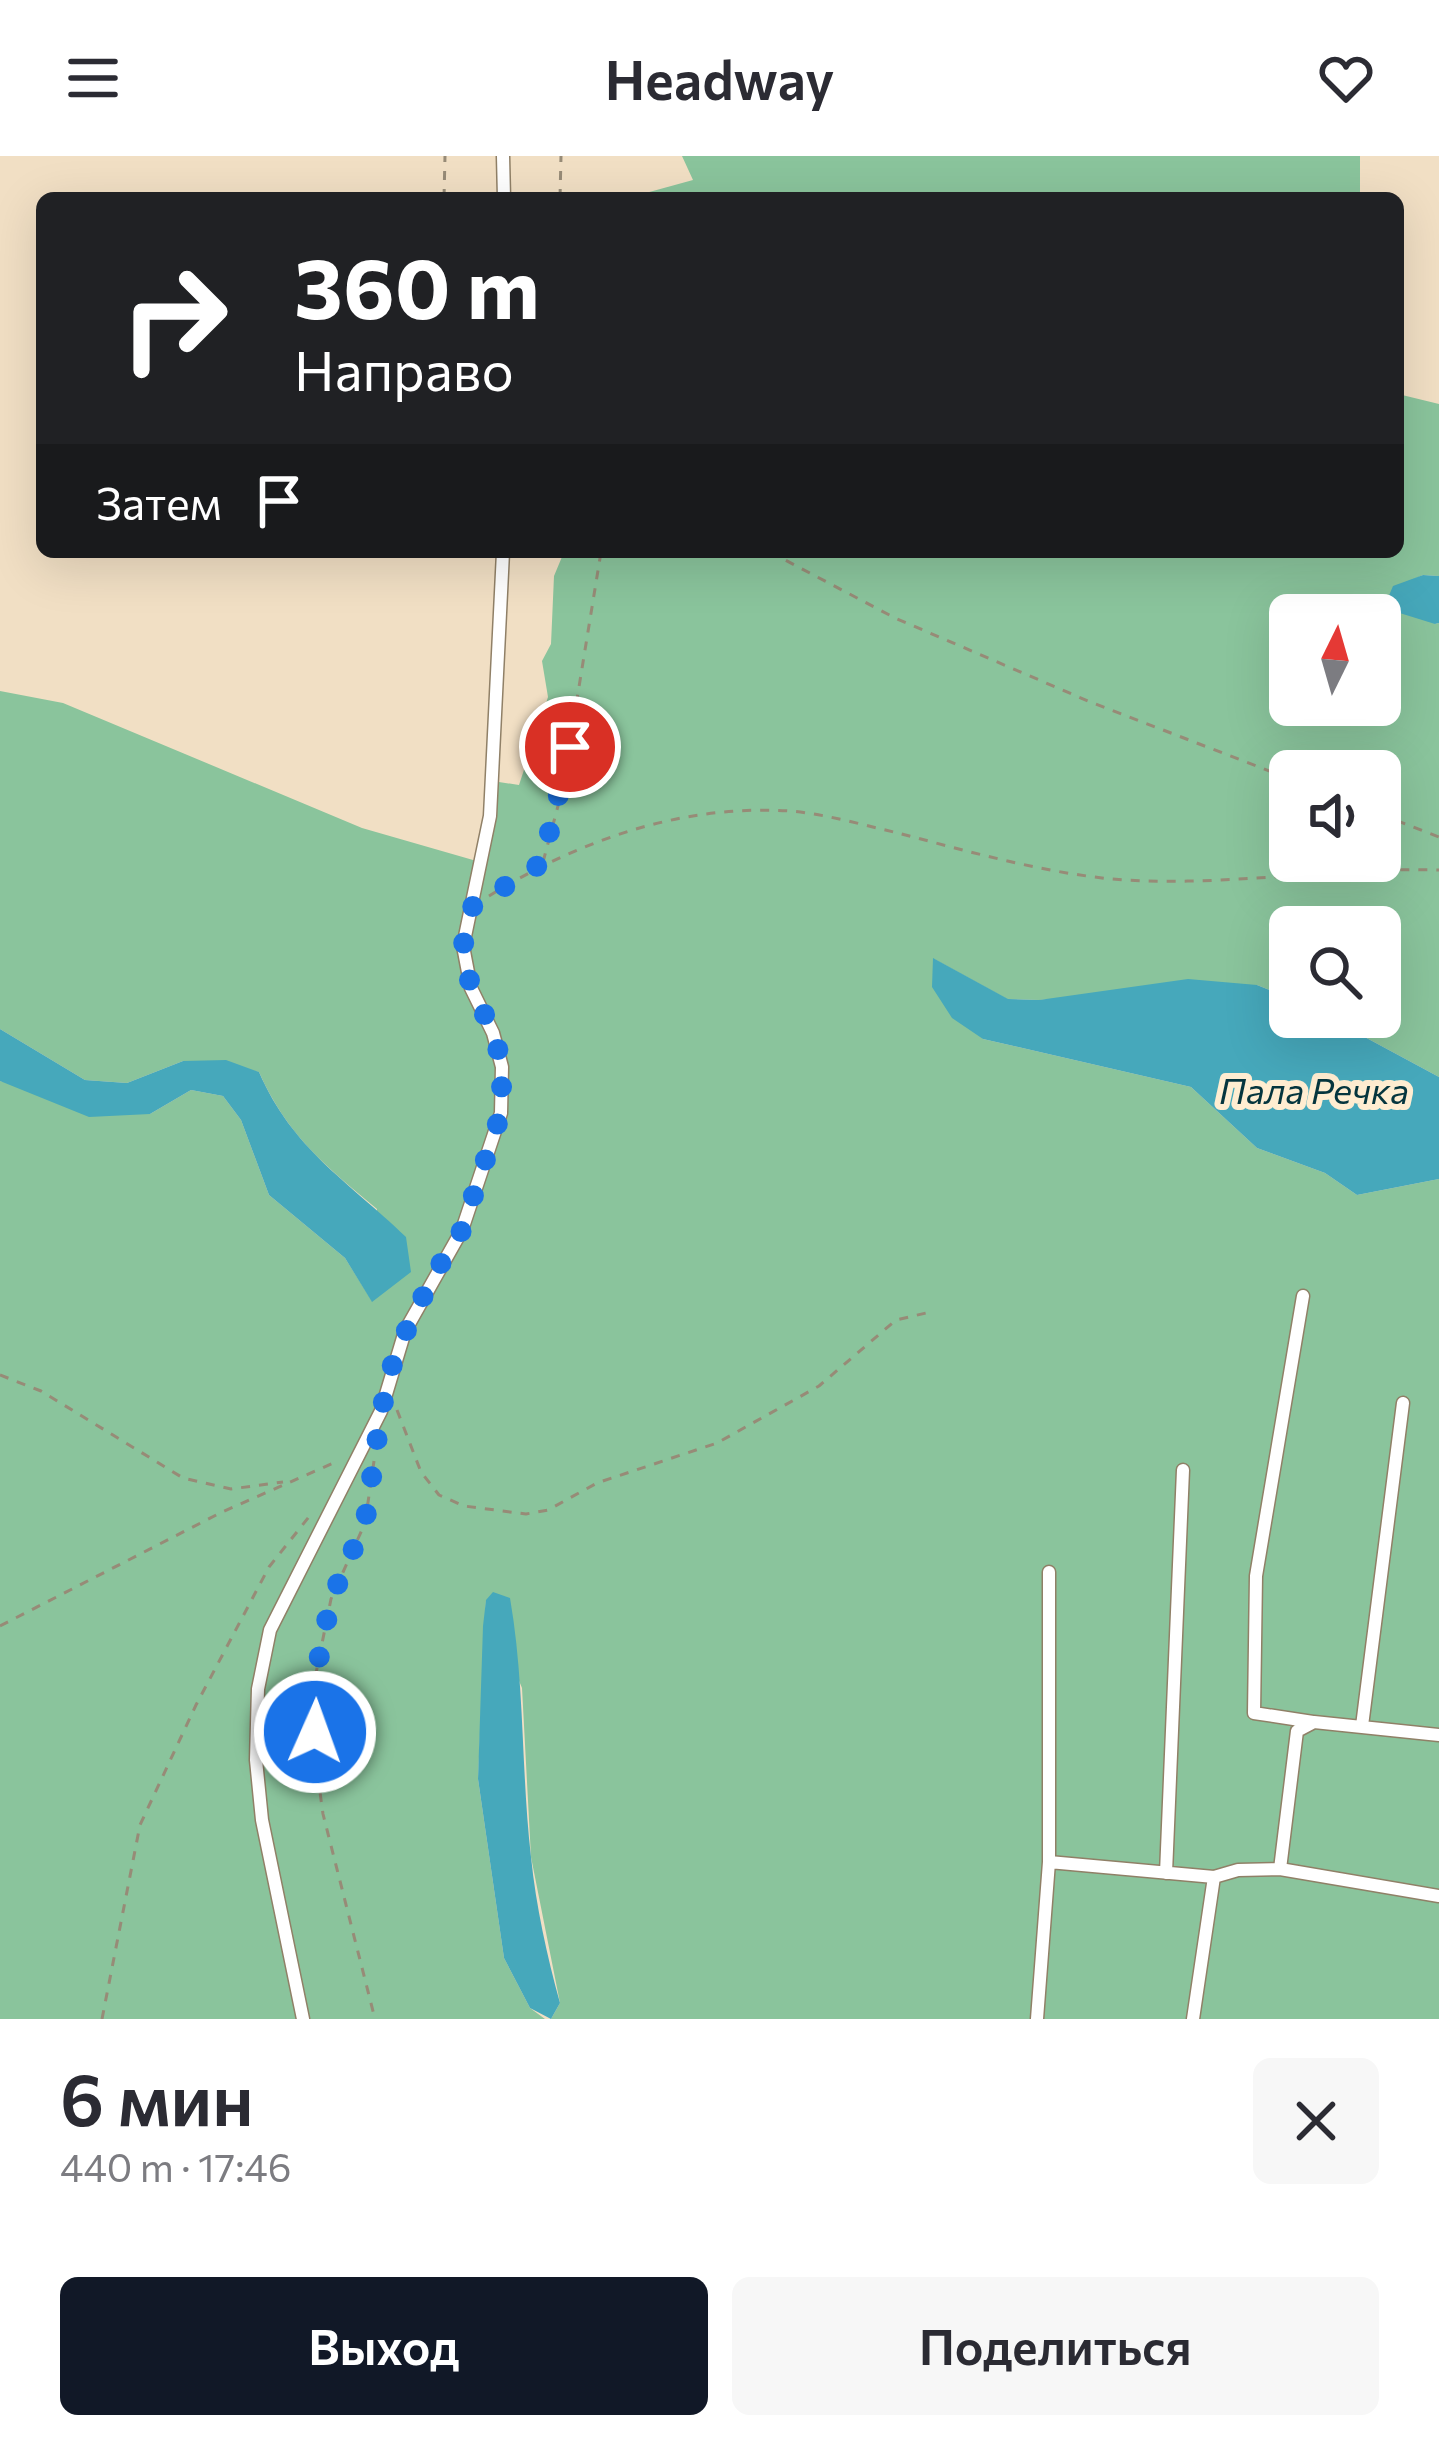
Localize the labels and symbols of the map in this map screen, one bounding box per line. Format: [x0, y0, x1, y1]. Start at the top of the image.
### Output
north arrow [1269, 594, 1401, 726]
pin [519, 696, 621, 798]
water label: Пала Речка [1219, 1067, 1409, 1111]
position arrow [252, 1669, 378, 1795]

